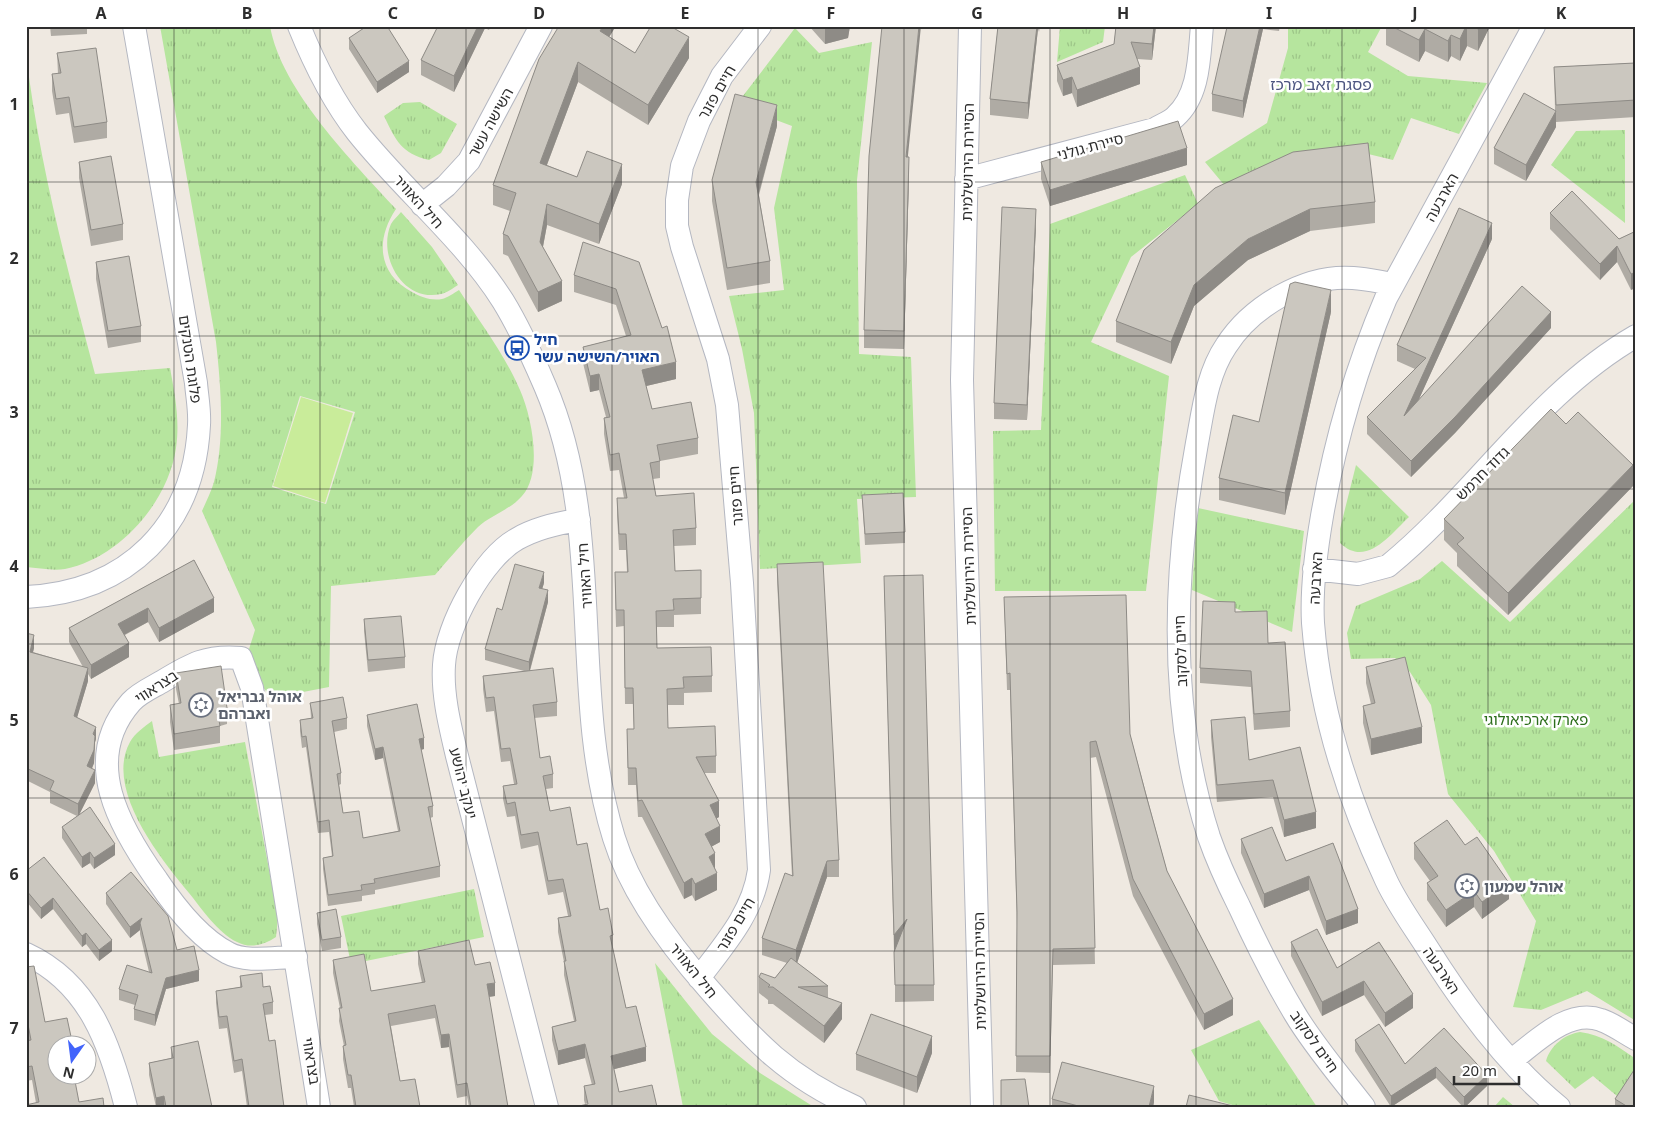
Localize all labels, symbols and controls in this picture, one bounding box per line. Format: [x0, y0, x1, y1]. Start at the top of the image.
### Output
text: A [95, 2, 107, 24]
text: B [242, 2, 252, 24]
text: C [388, 2, 398, 24]
text: D [533, 2, 545, 24]
text: E [681, 2, 690, 24]
text: F [827, 2, 835, 24]
text: G [971, 2, 983, 24]
text: H [1117, 2, 1129, 24]
text: I [1266, 2, 1272, 24]
text: J [1410, 2, 1418, 24]
text: K [1556, 2, 1567, 24]
street label: חיים פזנר [692, 61, 740, 123]
district label: פסגת זאב מרכז [1270, 73, 1372, 95]
street label: השישה עשר [463, 84, 517, 160]
text: 1 [9, 93, 19, 115]
street label: הסיירת הירושלמית [956, 103, 978, 221]
street label: סיירת גולני [1055, 128, 1125, 164]
street label: הארבעה [1419, 169, 1463, 225]
street label: חיל האוויר [389, 170, 449, 232]
text: 2 [9, 247, 19, 269]
street label: פלוגת הטנקים [175, 313, 207, 405]
place label: חיל האויר/השישה עשר [534, 329, 660, 366]
bus stop icon: חיל האויר/השישה עשר [504, 335, 530, 361]
text: 3 [9, 401, 19, 423]
street label: גדוד חרמש [1451, 441, 1514, 504]
street label: חיים פזנר [723, 465, 747, 527]
street label: הסיירת הירושלמית [956, 507, 980, 625]
street label: חיל האוויר [572, 542, 596, 610]
street label: הארבעה [1304, 551, 1326, 605]
text: 4 [9, 555, 19, 577]
street label: חיים לסקוב [1169, 615, 1191, 687]
street label: בצראווי [131, 664, 182, 707]
place label: אוהל גבריאל ואברהם [218, 686, 302, 723]
synagogue icon: אוהל גבריאל ואברהם [188, 692, 214, 718]
text: 5 [9, 709, 19, 731]
park label: פארק ארכיאולוגי [1484, 709, 1588, 729]
street label: יעקב יהושע [445, 745, 483, 821]
text: 6 [9, 863, 19, 885]
synagogue icon: אוהל שמעון [1454, 873, 1480, 899]
place label: אוהל שמעון [1484, 876, 1564, 896]
street label: חיים פזנר [711, 893, 759, 955]
street label: הסיירת הירושלמית [968, 912, 990, 1030]
street label: חיל האוויר [665, 938, 723, 1002]
street label: הארבעה [1419, 942, 1465, 998]
street label: חיים לסקוב [1286, 1006, 1344, 1076]
text: 7 [9, 1017, 19, 1039]
north arrow [48, 1036, 98, 1086]
street label: בצראווי [298, 1036, 326, 1087]
scale bar [1454, 1053, 1520, 1085]
text: 20 m [1462, 1060, 1497, 1080]
text: N [61, 1063, 77, 1084]

